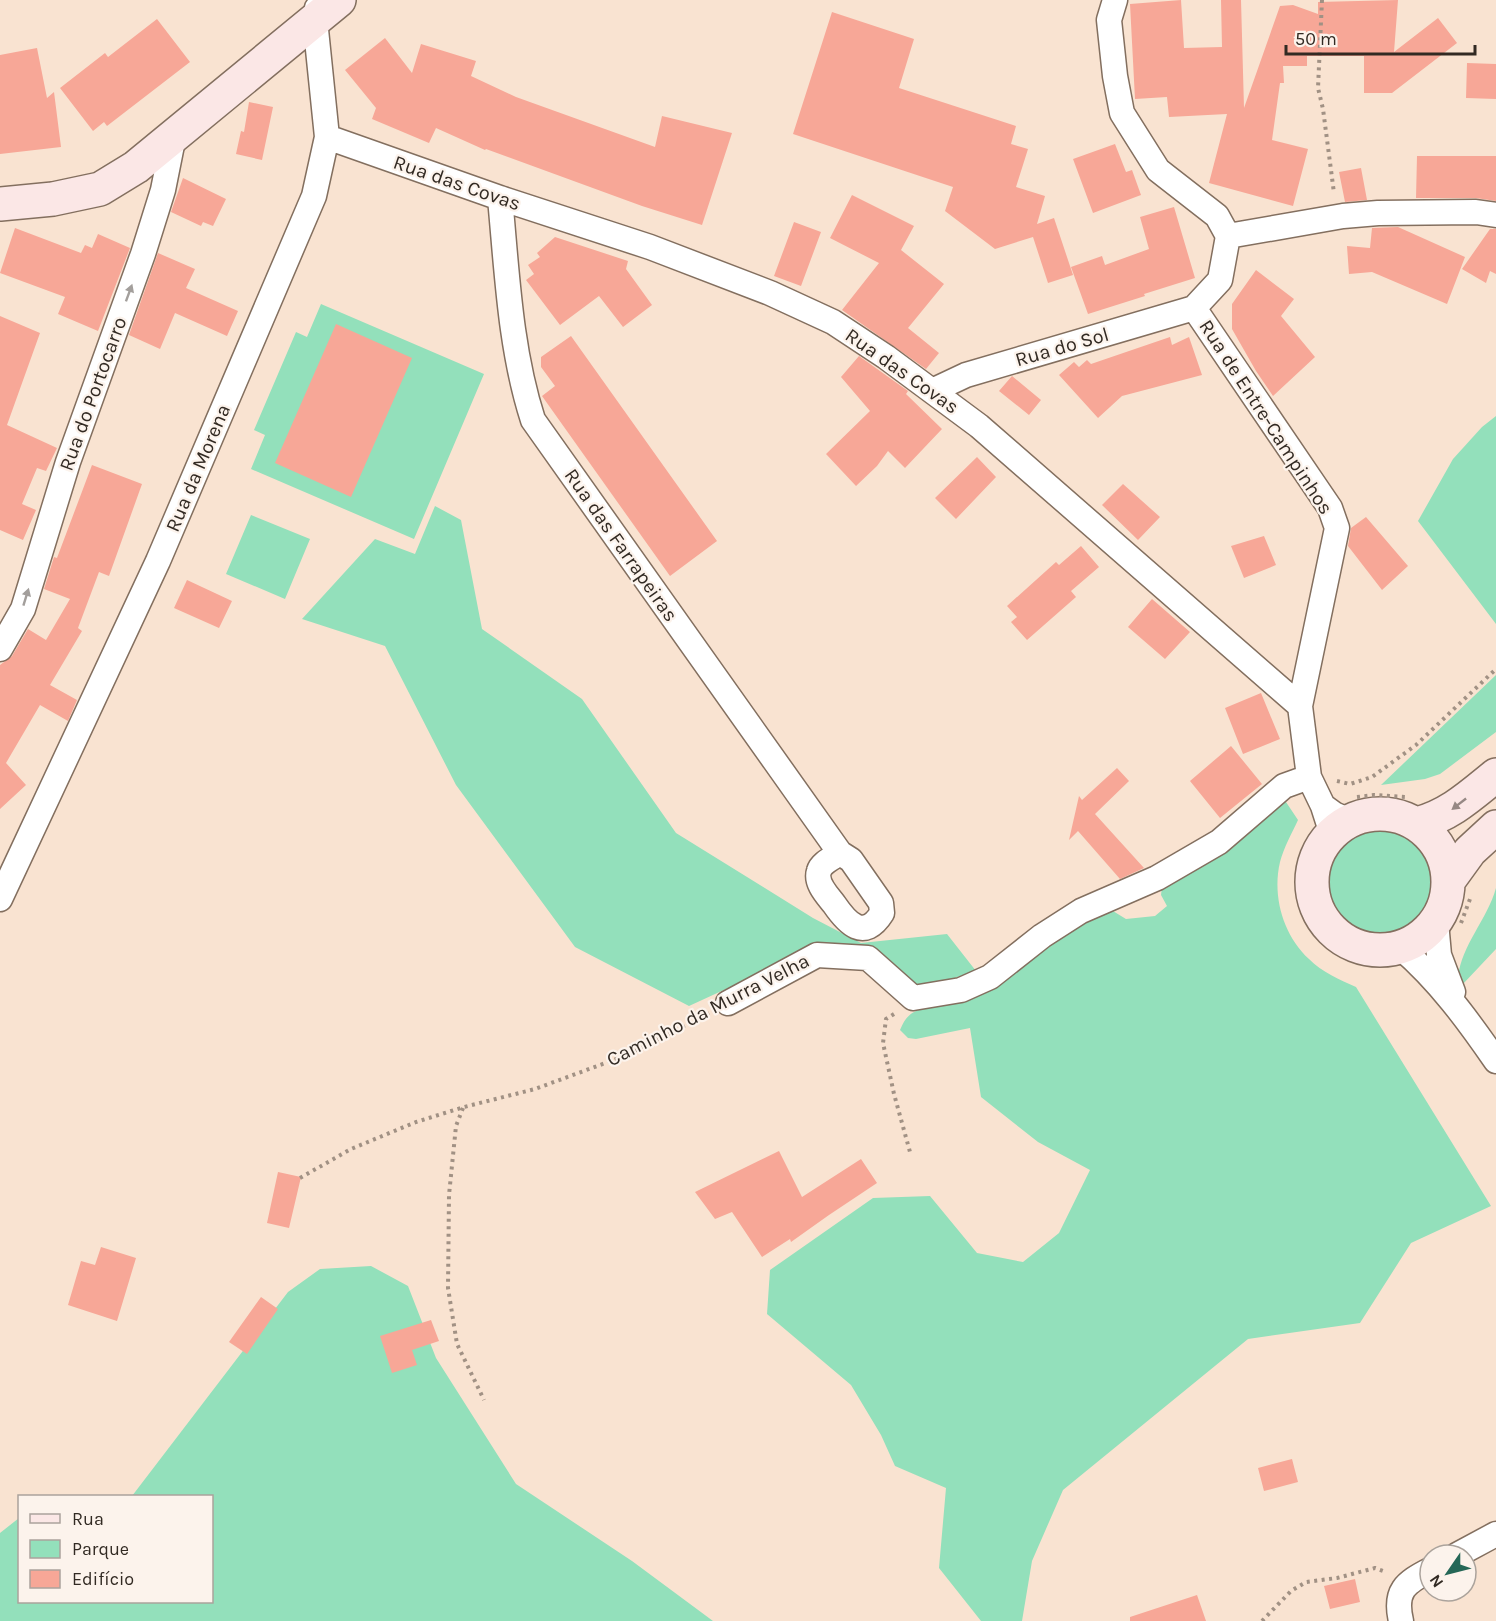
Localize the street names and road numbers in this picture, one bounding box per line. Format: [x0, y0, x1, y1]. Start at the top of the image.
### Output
street label: Rua das Covas [390, 150, 524, 216]
street label: Rua do Portocarro [54, 314, 132, 474]
street label: Rua de Entre-Campinhos [1194, 315, 1338, 519]
street label: Rua das Covas [841, 323, 963, 419]
street label: Rua do Sol [1013, 323, 1111, 371]
street label: Rua da Morena [161, 401, 235, 535]
street label: Rua das Farrapeiras [560, 464, 682, 626]
street label: Caminho da Murra Velha [603, 949, 813, 1071]

